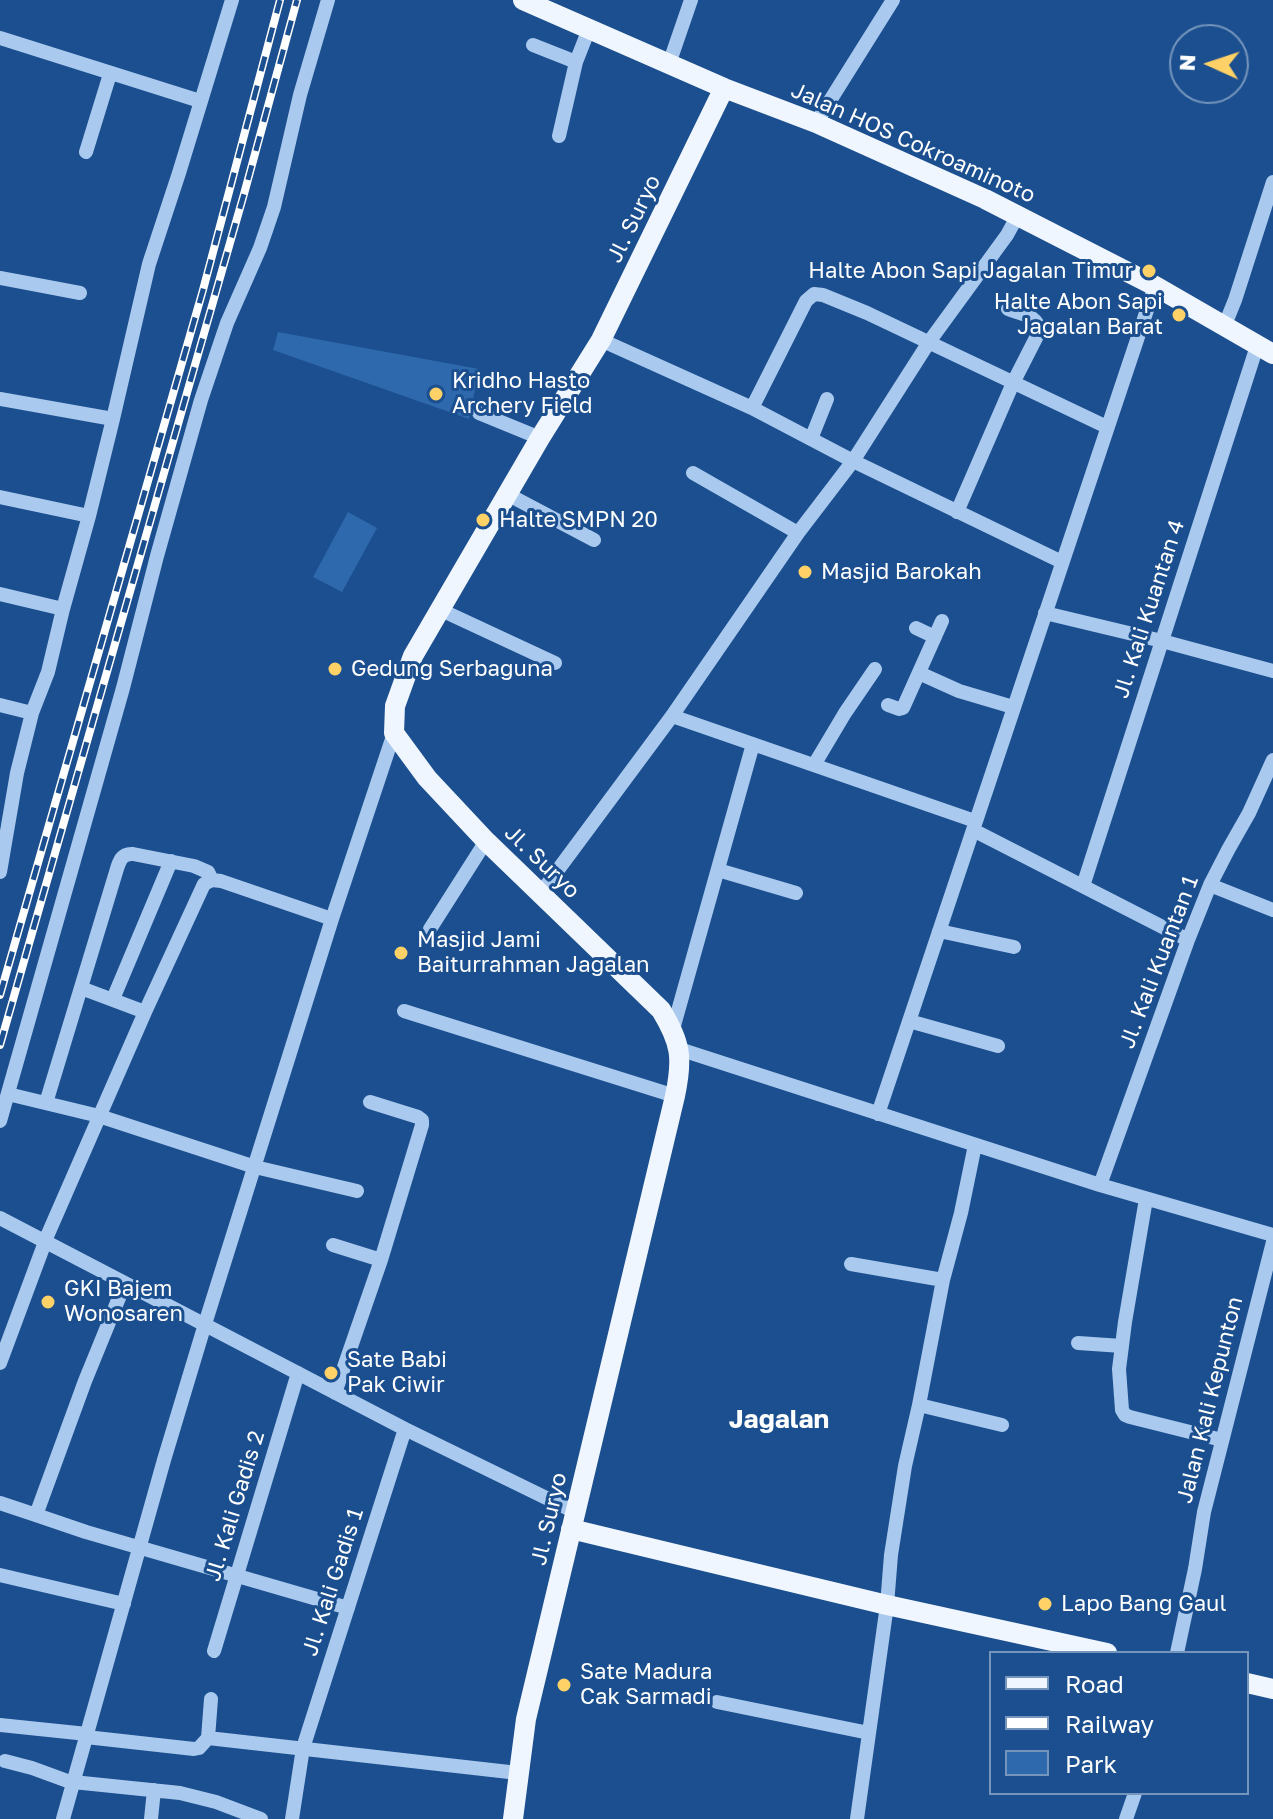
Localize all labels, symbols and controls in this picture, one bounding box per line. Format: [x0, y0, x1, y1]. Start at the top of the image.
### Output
north arrow [1169, 24, 1249, 104]
text: N [1173, 54, 1200, 72]
street label: Jalan HOS Cokroaminoto [787, 77, 1039, 209]
street label: Jl. Suryo [601, 171, 667, 267]
place label: Halte Abon Sapi Jagalan Timur [808, 258, 1133, 284]
marker: Halte Abon Sapi Jagalan Timur [1140, 262, 1158, 280]
place label: Halte Abon Sapi Jagalan Barat [994, 289, 1163, 340]
marker: Halte Abon Sapi Jagalan Barat [1170, 306, 1188, 324]
place label: Kridho Hasto Archery Field [452, 368, 593, 420]
marker: Kridho Hasto Archery Field [427, 385, 445, 403]
place label: Halte SMPN 20 [499, 507, 658, 533]
marker: Halte SMPN 20 [474, 511, 492, 529]
street label: Jl. Kali Kuantan 4 [1108, 517, 1190, 701]
place label: Masjid Barokah [821, 559, 982, 585]
marker: Masjid Barokah [796, 563, 814, 581]
place label: Gedung Serbaguna [351, 656, 553, 682]
marker: Gedung Serbaguna [326, 660, 344, 678]
street label: Jl. Suryo [499, 820, 585, 904]
street label: Jl. Kali Kuantan 1 [1114, 872, 1204, 1052]
place label: Masjid Jami Baiturrahman Jagalan [417, 927, 650, 978]
marker: Masjid Jami Baiturrahman Jagalan [392, 944, 410, 962]
place label: GKI Bajem Wonosaren [64, 1276, 183, 1328]
marker: GKI Bajem Wonosaren [39, 1293, 57, 1311]
street label: Jalan Kali Kepunton [1172, 1294, 1248, 1506]
place label: Sate Babi Pak Ciwir [347, 1347, 447, 1398]
marker: Sate Babi Pak Ciwir [322, 1364, 340, 1382]
district label: Jagalan [729, 1404, 829, 1436]
street label: Jl. Kali Gadis 2 [200, 1428, 270, 1584]
street label: Jl. Suryo [526, 1470, 572, 1568]
street label: Jl. Kali Gadis 1 [297, 1505, 369, 1659]
place label: Lapo Bang Gaul [1061, 1591, 1226, 1617]
marker: Lapo Bang Gaul [1036, 1595, 1054, 1613]
legend [989, 1651, 1249, 1795]
place label: Sate Madura Cak Sarmadi [580, 1659, 712, 1710]
text: Road [1065, 1669, 1124, 1698]
marker: Sate Madura Cak Sarmadi [555, 1676, 573, 1694]
text: Railway [1065, 1709, 1154, 1738]
text: Park [1065, 1749, 1117, 1778]

